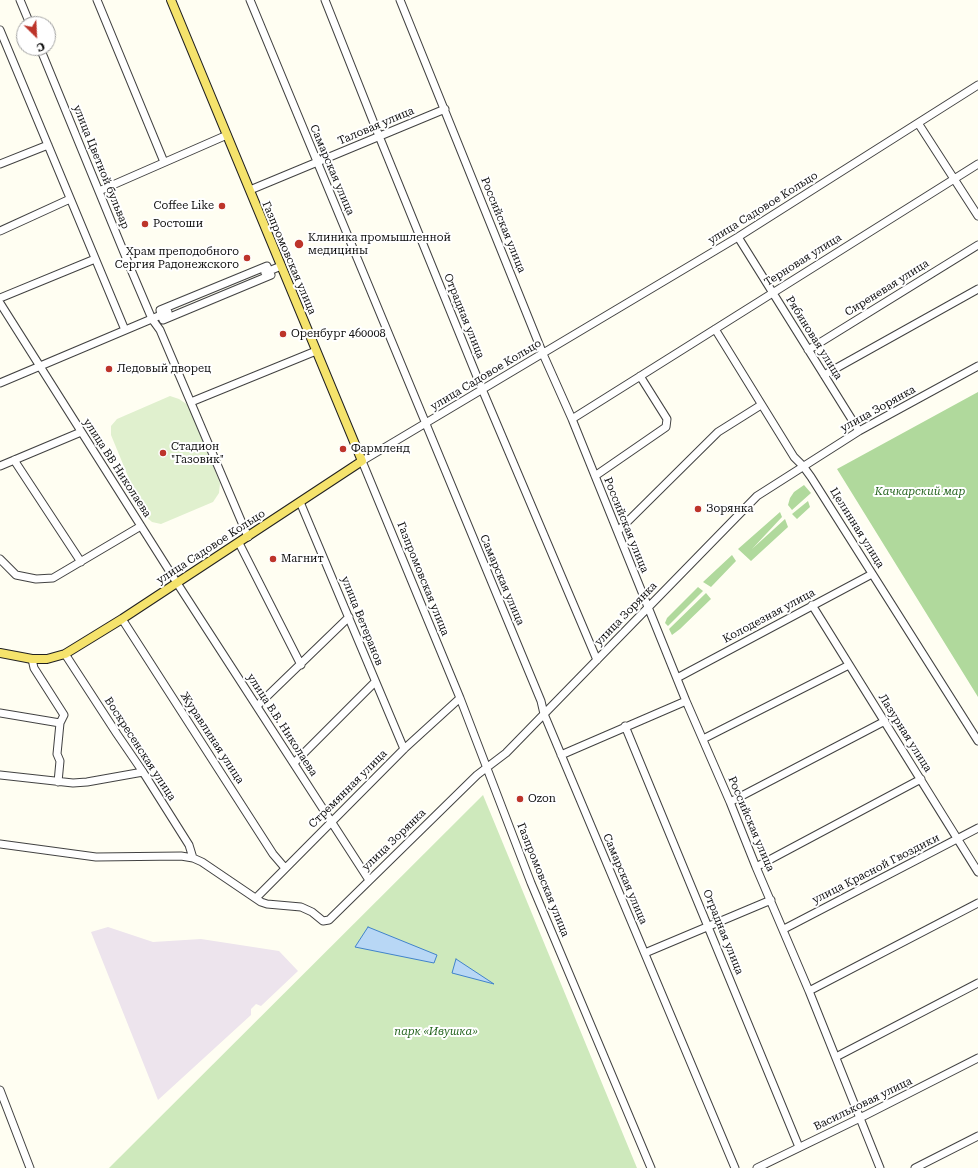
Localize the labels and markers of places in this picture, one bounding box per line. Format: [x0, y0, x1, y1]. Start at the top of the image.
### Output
place label: Coffee Like [154, 199, 214, 213]
marker: Coffee Like [217, 201, 227, 211]
place label: Ростоши [153, 217, 203, 231]
marker: Ростоши [140, 219, 150, 229]
place label: Клиника промышленной медицины [308, 231, 451, 257]
marker: Клиника промышленной медицины [293, 238, 305, 250]
place label: Храм преподобного Сергия Радонежского [115, 245, 239, 271]
marker: Храм преподобного Сергия Радонежского [242, 253, 252, 263]
place label: Оренбург 460008 [291, 327, 386, 341]
marker: Оренбург 460008 [278, 329, 288, 339]
place label: Ледовый дворец [117, 362, 211, 376]
marker: Ледовый дворец [104, 364, 114, 374]
place label: Стадион "Газовик" [171, 440, 224, 466]
place label: Фармленд [351, 442, 410, 456]
marker: Фармленд [338, 444, 348, 454]
marker: Стадион "Газовик" [158, 448, 168, 458]
place label: Зорянка [706, 502, 753, 516]
marker: Зорянка [693, 504, 703, 514]
place label: Магнит [281, 552, 324, 566]
marker: Магнит [268, 554, 278, 564]
place label: Ozon [528, 792, 556, 806]
marker: Ozon [515, 794, 525, 804]

